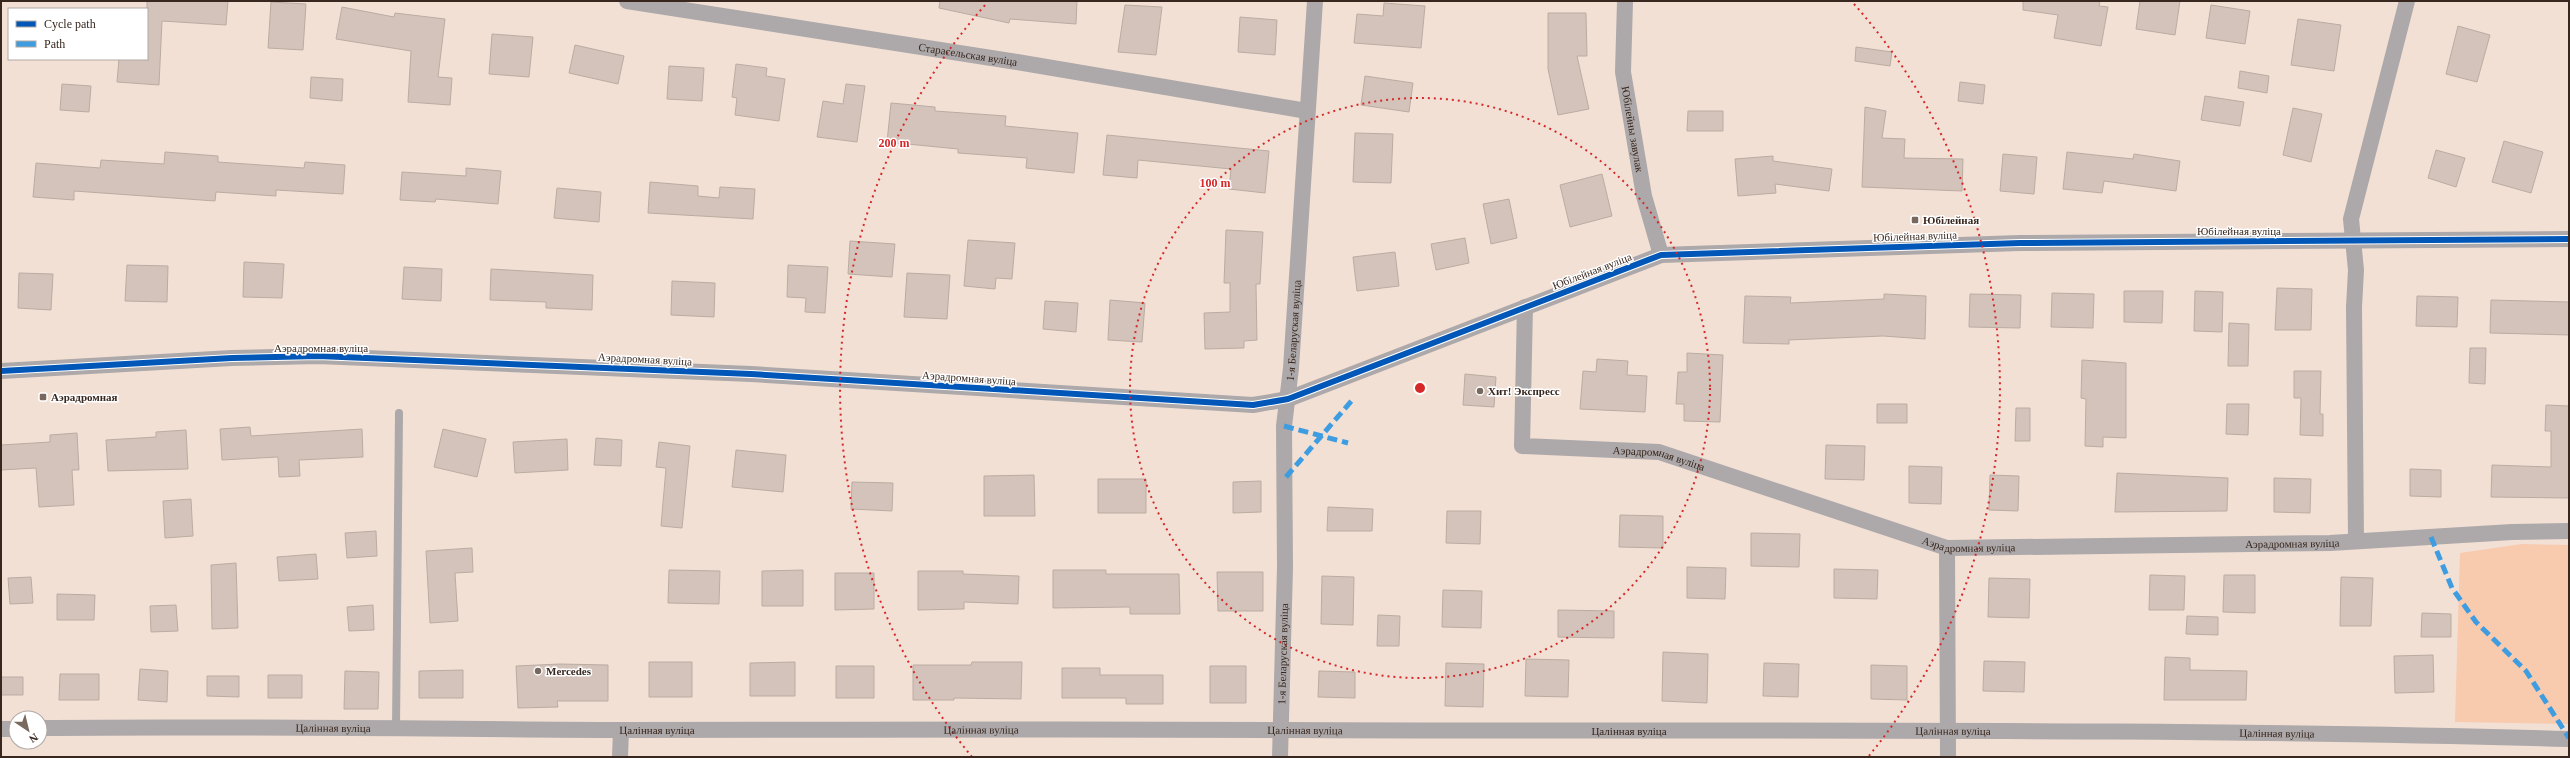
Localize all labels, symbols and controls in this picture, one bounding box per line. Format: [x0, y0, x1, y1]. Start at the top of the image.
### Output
legend [8, 8, 148, 60]
text: Cycle path [44, 17, 96, 31]
text: Path [44, 37, 65, 51]
street label: Старасельская вуліца [918, 41, 1018, 68]
street label: Юбілейны завулак [1619, 85, 1646, 174]
text: 200 m [879, 136, 910, 150]
text: 100 m [1200, 176, 1231, 190]
place label: Юбілейная [1923, 214, 1979, 226]
marker: Юбілейная [1910, 215, 1920, 225]
street label: Юбілейная вуліца [2197, 225, 2281, 237]
street label: Юбілейная вуліца [1873, 229, 1957, 243]
street label: Юбілейная вуліца [1551, 250, 1633, 292]
street label: 1-я Беларуская вуліца [1283, 279, 1303, 382]
street label: Аэрадромная вуліца [274, 342, 368, 354]
street label: Аэрадромная вуліца [598, 351, 692, 367]
street label: Аэрадромная вуліца [922, 369, 1016, 387]
centre of rings [1413, 381, 1427, 395]
place label: Хит! Экспресс [1488, 385, 1560, 397]
marker: Хит! Экспресс [1475, 386, 1485, 396]
place label: Аэрадромная [51, 391, 118, 403]
marker: Аэрадромная [38, 392, 48, 402]
street label: Аэрадромная вуліца [1612, 444, 1707, 473]
street label: Аэрадромная вуліца [1921, 534, 2016, 554]
street label: Аэрадромная вуліца [2245, 536, 2340, 550]
street label: 1-я Беларуская вуліца [1275, 603, 1290, 705]
place label: Mercedes [546, 665, 592, 677]
marker: Mercedes [533, 666, 543, 676]
north arrow [8, 710, 48, 750]
street label: Цалінная вуліца [295, 722, 371, 734]
street label: Цалінная вуліца [619, 724, 695, 736]
street label: Цалінная вуліца [943, 724, 1019, 736]
street label: Цалінная вуліца [1267, 724, 1343, 736]
street label: Цалінная вуліца [1591, 725, 1667, 737]
street label: Цалінная вуліца [1915, 725, 1991, 737]
street label: Цалінная вуліца [2239, 727, 2315, 740]
text: N [27, 731, 40, 745]

